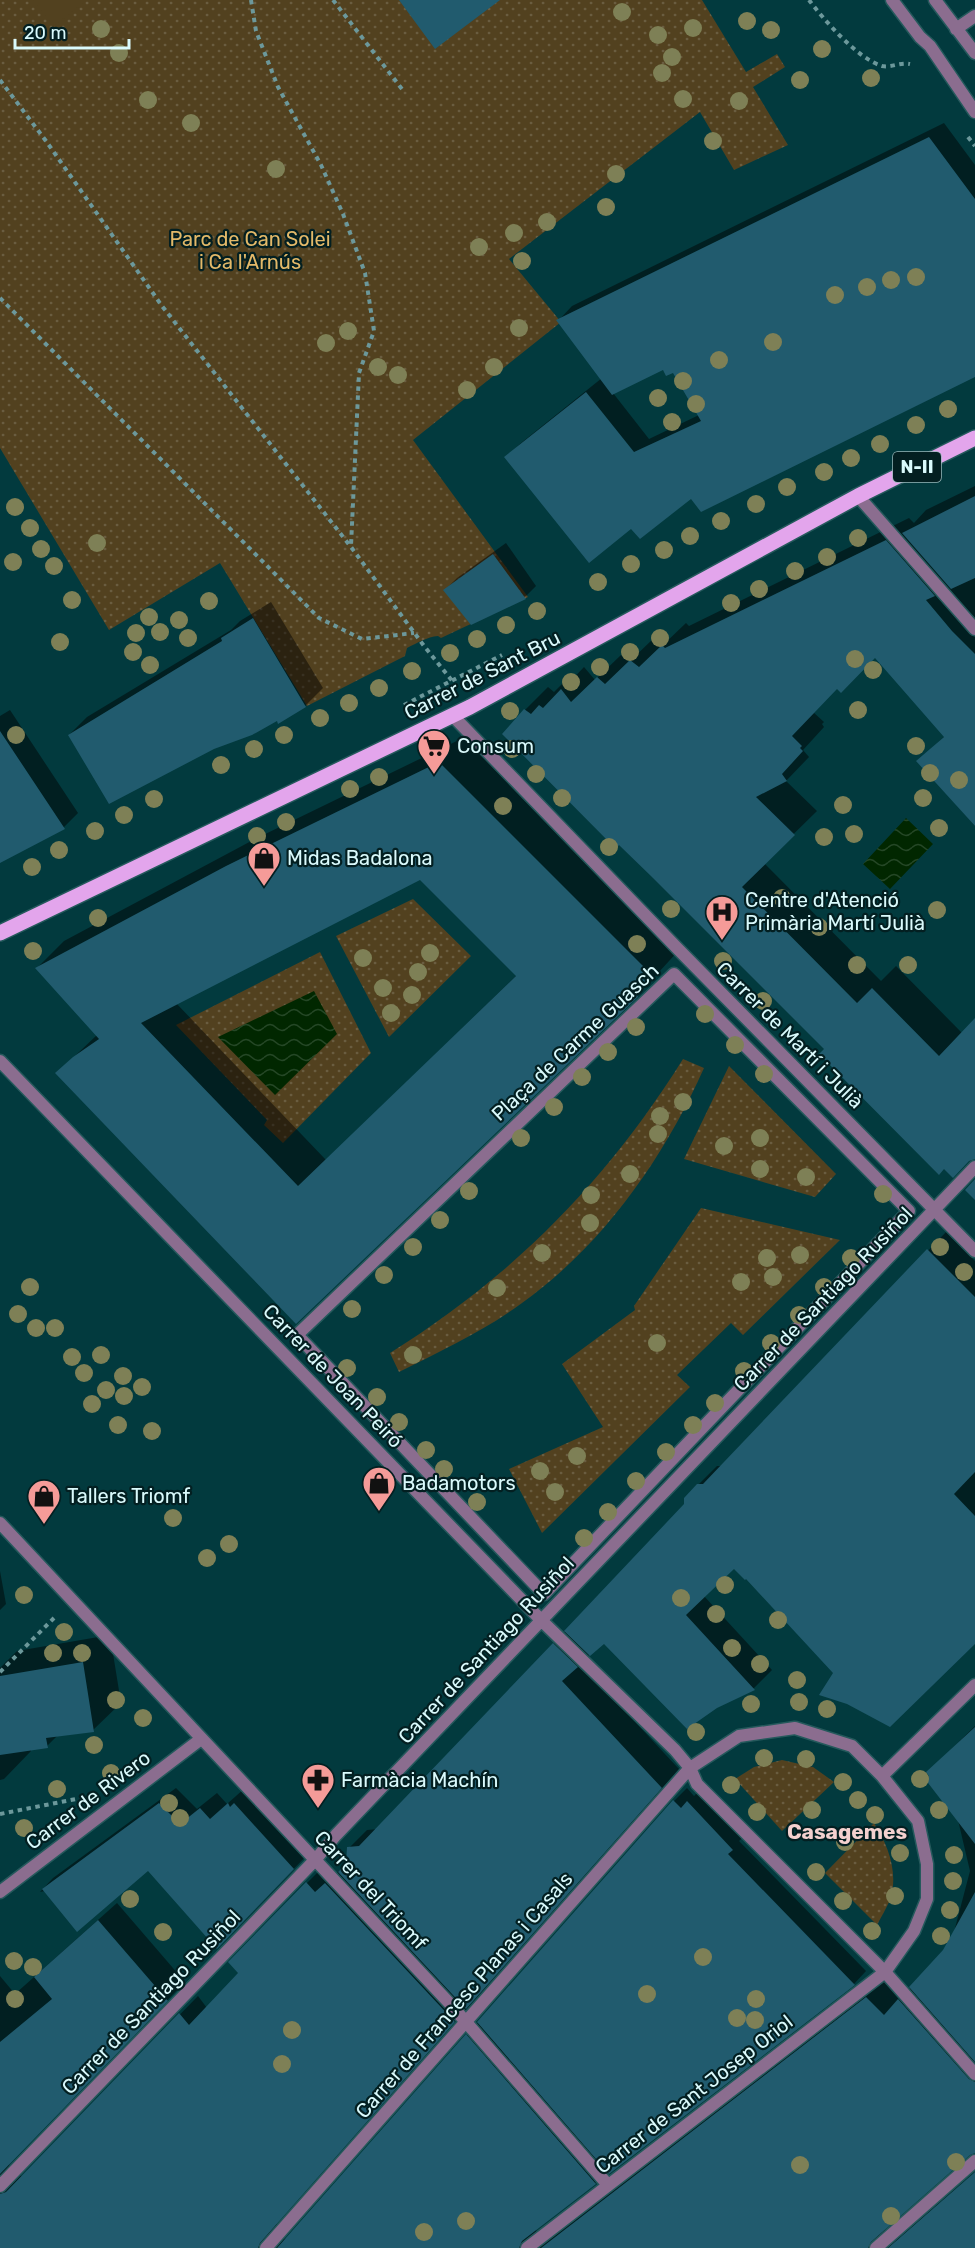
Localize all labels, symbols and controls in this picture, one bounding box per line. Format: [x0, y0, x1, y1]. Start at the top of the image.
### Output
scale bar [15, 12, 129, 50]
text: 20 m [24, 22, 66, 44]
park label: Parc de Can Solei i Ca l'Arnús [169, 227, 331, 274]
road number: N-II [893, 452, 941, 482]
street label: Carrer de Sant Bru [400, 625, 564, 725]
supermarket icon: Consum [416, 728, 452, 775]
place label: Consum [457, 734, 534, 758]
shop icon: Midas Badalona [246, 840, 282, 887]
place label: Midas Badalona [287, 846, 433, 870]
place label: Centre d'Atenció Primària Martí Julià [745, 888, 925, 935]
hospital icon: Centre d'Atenció Primària Martí Julià [704, 894, 740, 941]
street label: Carrer de Martí i Julià [712, 957, 868, 1113]
street label: Plaça de Carme Guasch [486, 958, 664, 1126]
street label: Carrer de Santiago Rusiñol [729, 1202, 917, 1396]
street label: Carrer de Joan Peiró [258, 1299, 408, 1453]
shop icon: Badamotors [361, 1465, 397, 1512]
place label: Badamotors [402, 1471, 516, 1495]
shop icon: Tallers Triomf [26, 1478, 62, 1525]
place label: Tallers Triomf [67, 1484, 190, 1508]
street label: Carrer de Santiago Rusiñol [393, 1552, 579, 1748]
street label: Carrer de Rivero [21, 1745, 155, 1855]
pharmacy icon: Farmàcia Machín [300, 1762, 336, 1809]
place label: Farmàcia Machín [341, 1768, 499, 1792]
district label: Casagemes [787, 1819, 907, 1844]
street label: Carrer del Triomf [310, 1825, 433, 1955]
street label: Carrer de Francesc Planas i Casals [351, 1867, 577, 2123]
street label: Carrer de Santiago Rusiñol [57, 1905, 245, 2099]
street label: Carrer de Sant Josep Oriol [591, 2010, 797, 2178]

